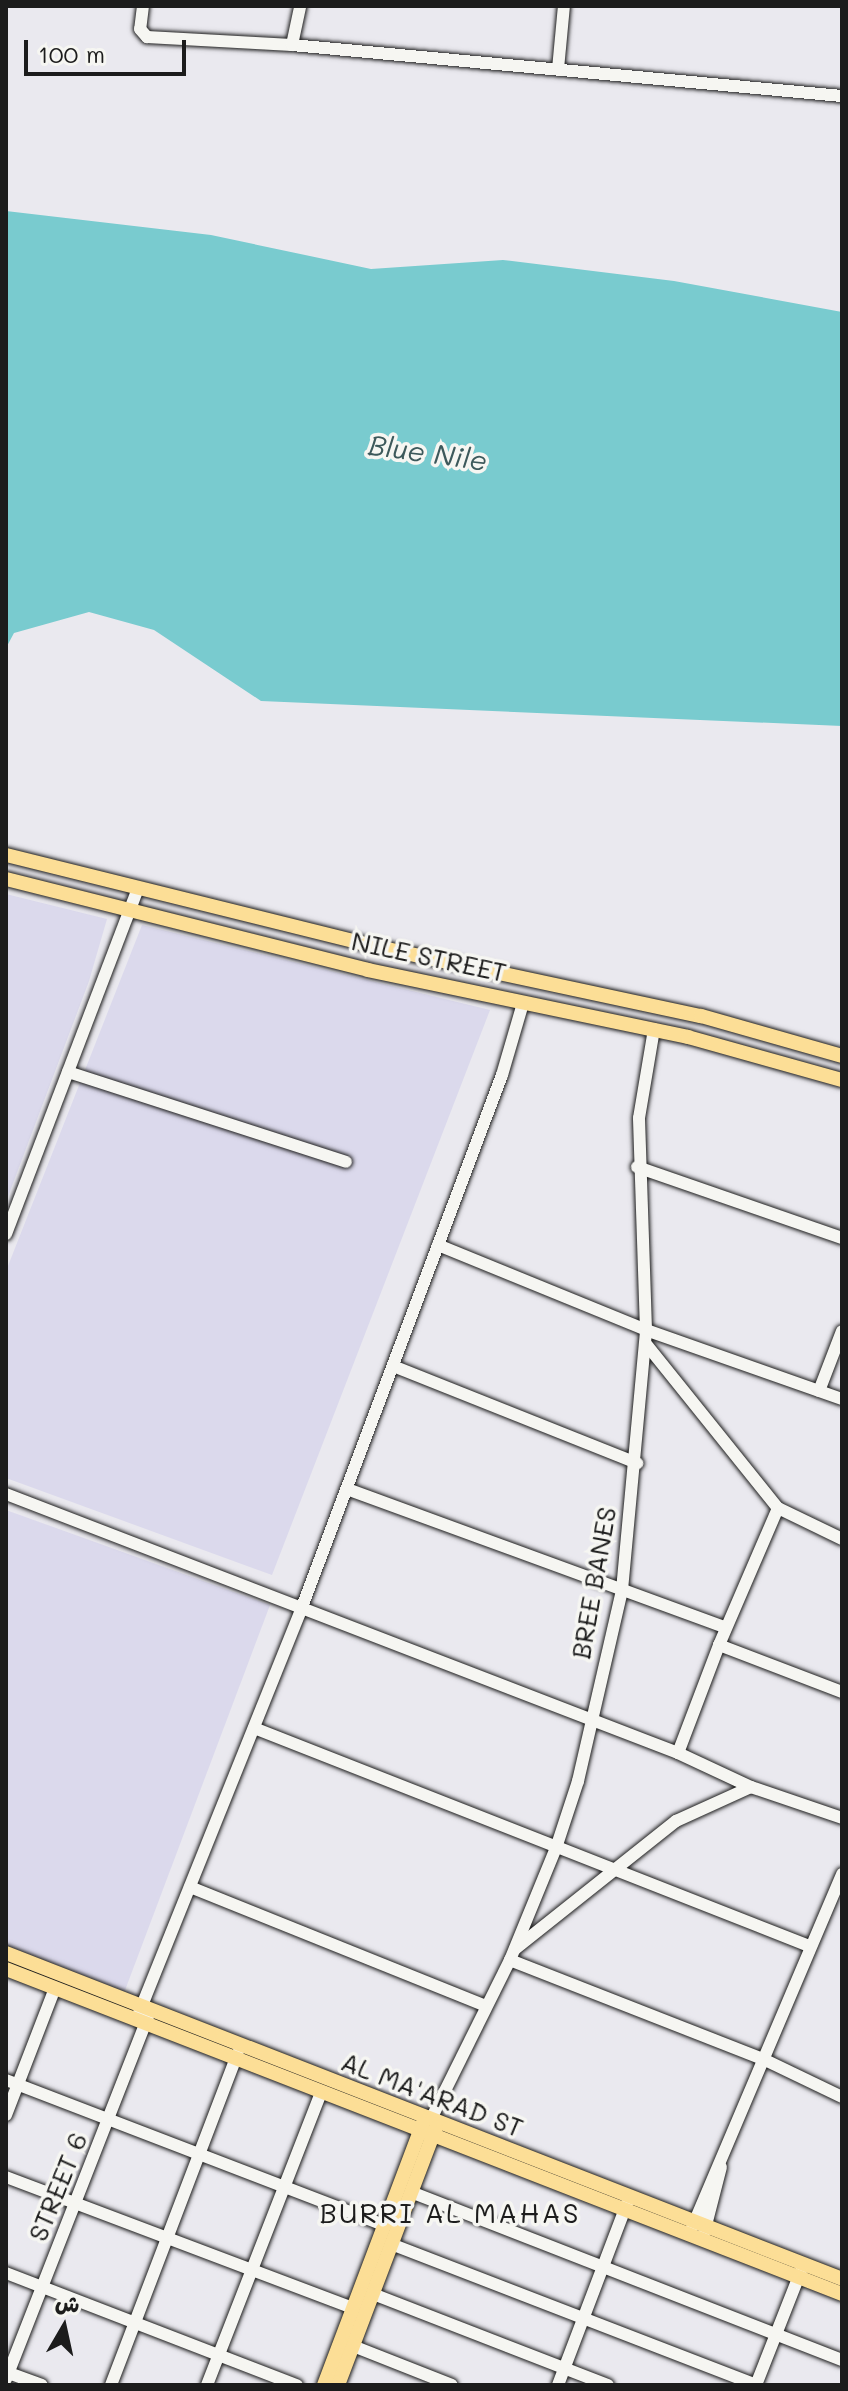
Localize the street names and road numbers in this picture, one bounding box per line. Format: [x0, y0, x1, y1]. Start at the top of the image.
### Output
street label: NILE STREET [349, 925, 509, 989]
street label: BREE BANES [565, 1505, 623, 1661]
street label: AL MA'ARAD ST [337, 2046, 527, 2144]
street label: STREET 6 [22, 2128, 94, 2246]

